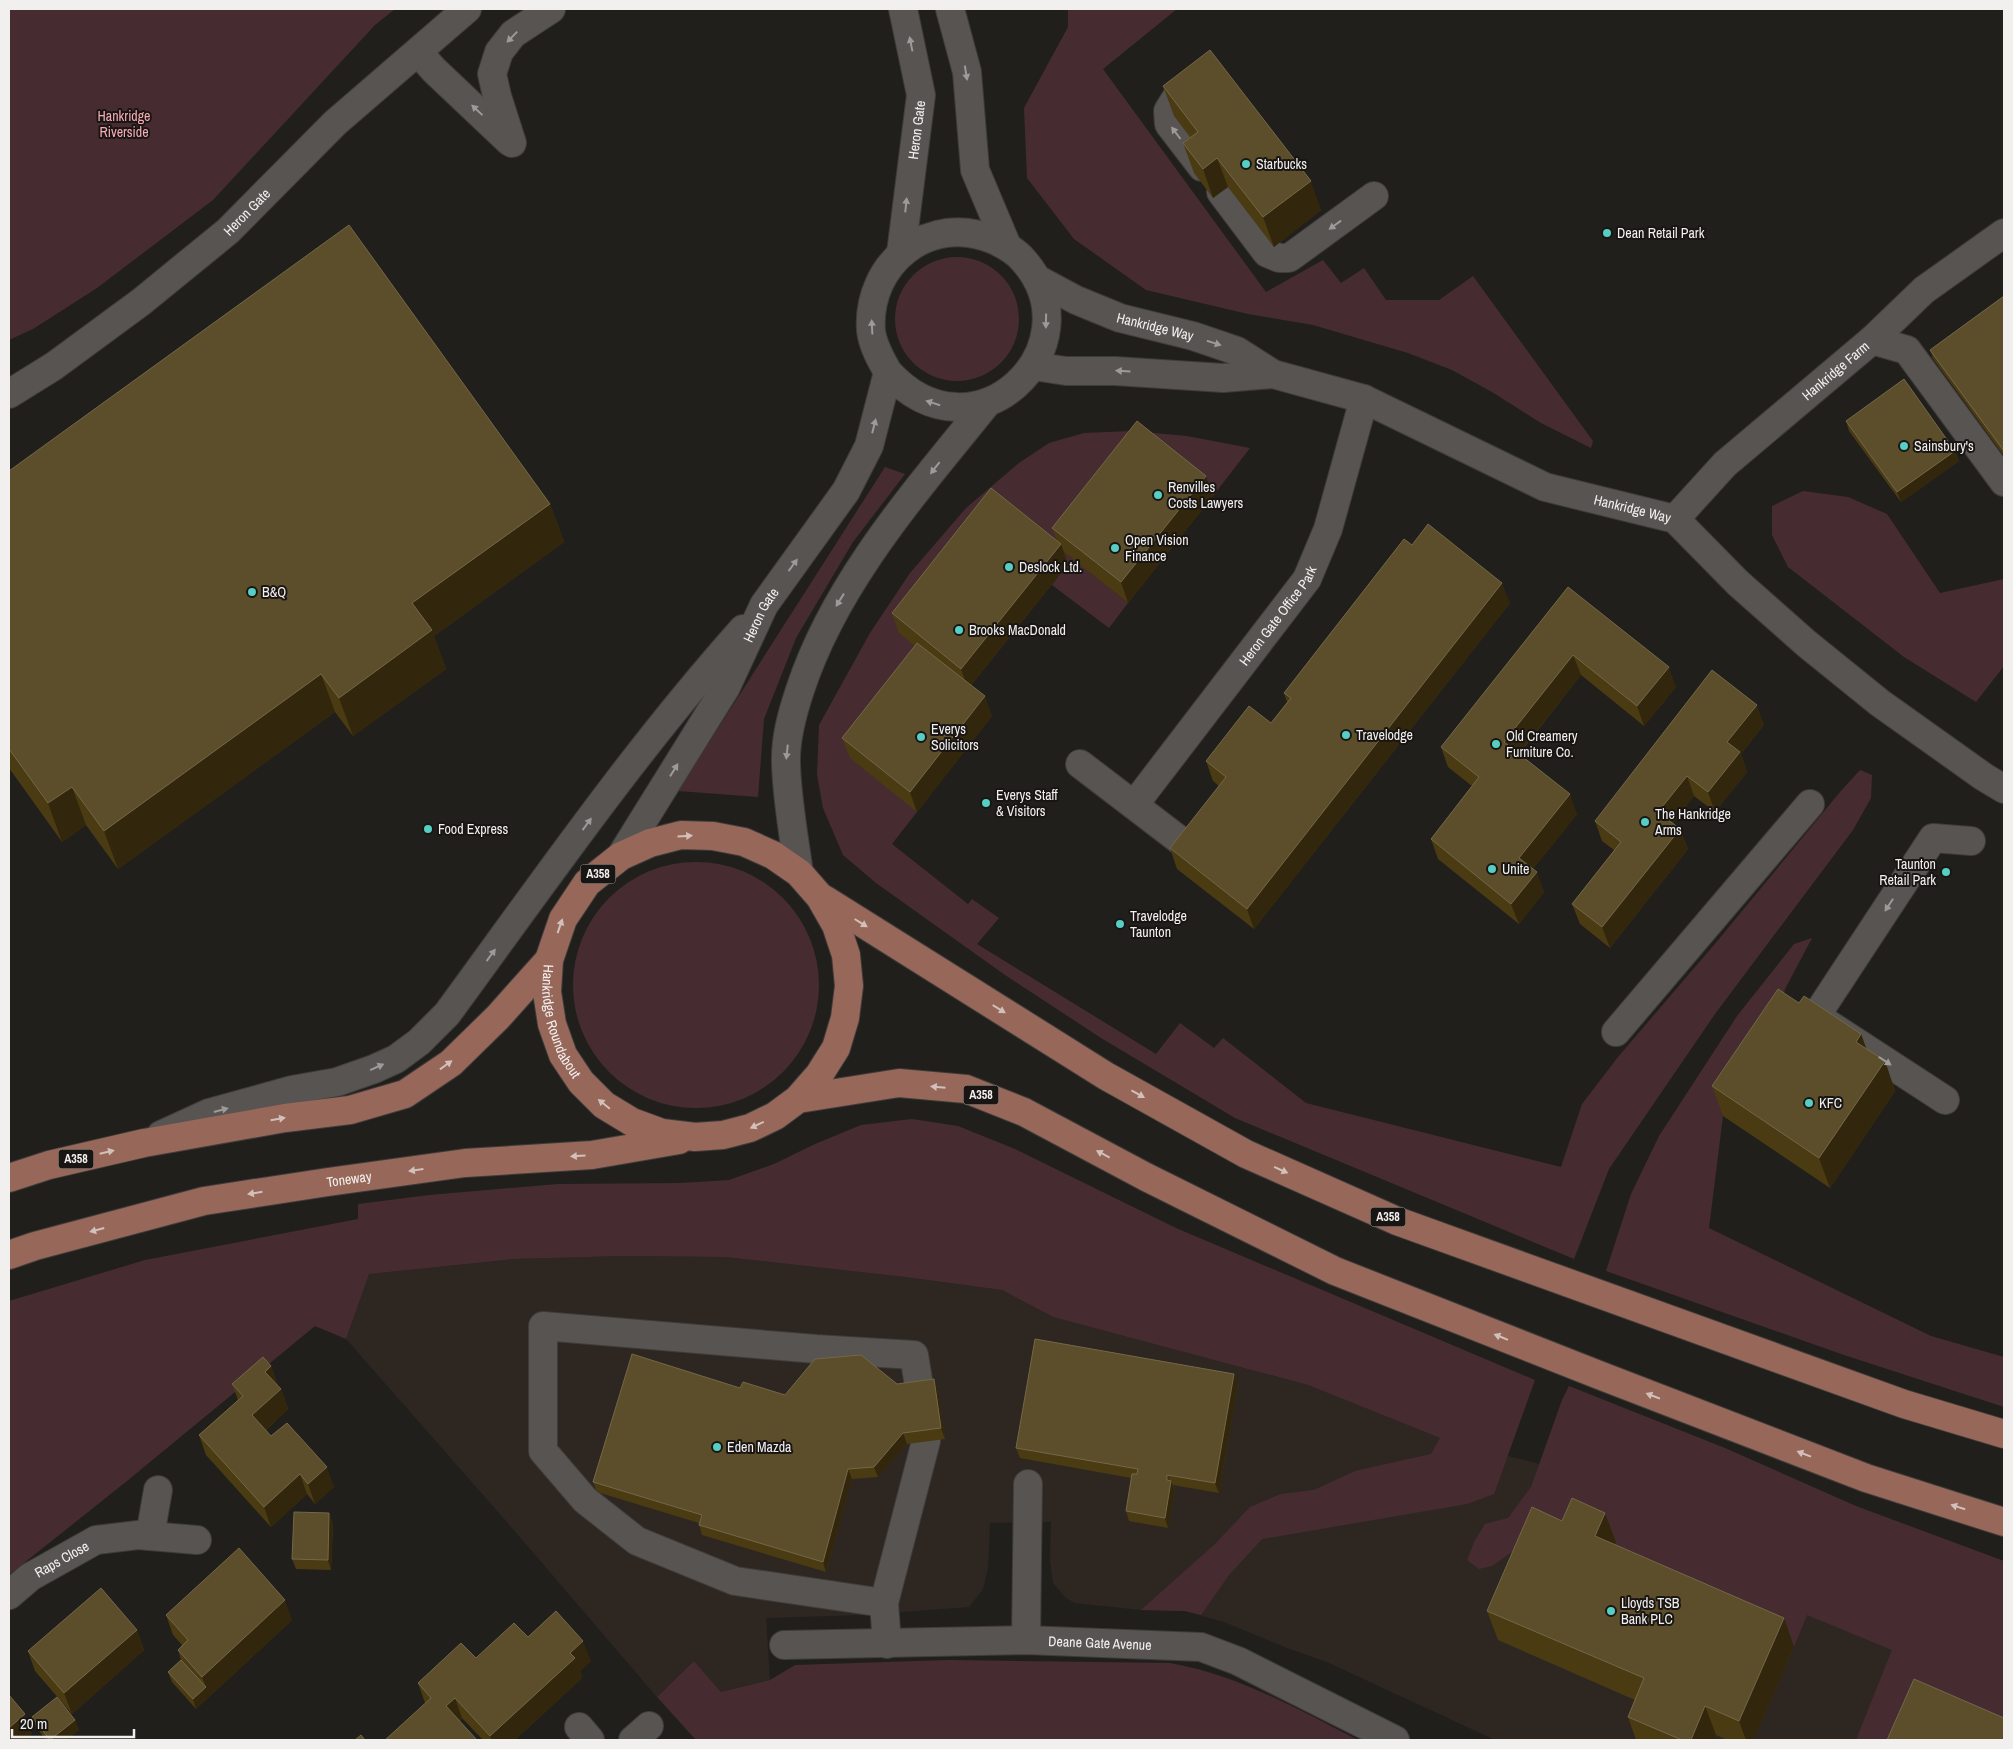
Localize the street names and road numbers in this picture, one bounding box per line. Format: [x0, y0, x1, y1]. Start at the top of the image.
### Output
street label: Heron Gate [904, 99, 929, 161]
street label: Heron Gate [219, 185, 274, 239]
street label: Hankridge Way [1115, 308, 1196, 345]
street label: Hankridge Farm [1798, 337, 1873, 404]
street label: Hankridge Way [1592, 490, 1673, 527]
street label: Heron Gate Office Park [1235, 563, 1321, 669]
street label: Heron Gate [739, 584, 783, 645]
road number: A358 [580, 864, 616, 884]
street label: Hankridge Roundabout [538, 964, 585, 1082]
road number: A358 [964, 1086, 998, 1104]
road number: A358 [58, 1150, 94, 1168]
street label: Toneway [325, 1167, 373, 1191]
road number: A358 [1370, 1208, 1406, 1226]
street label: Raps Close [31, 1537, 92, 1582]
street label: Deane Gate Avenue [1048, 1632, 1152, 1654]

